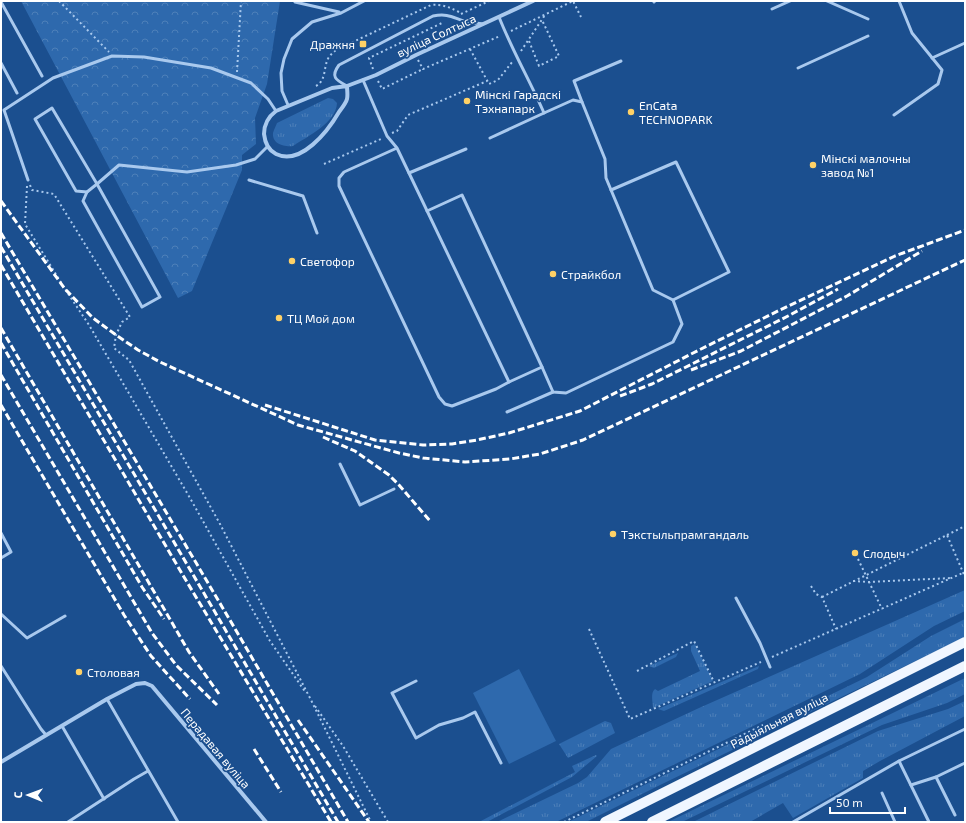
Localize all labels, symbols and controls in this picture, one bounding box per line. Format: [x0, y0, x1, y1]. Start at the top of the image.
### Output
street label: вуліца Солтыса [394, 10, 478, 60]
place label: Дражня [310, 37, 355, 51]
marker: Дражня [358, 39, 368, 49]
place label: Мінскі Гарадскі Тэхнапарк [475, 87, 561, 115]
marker: Мінскі Гарадскі Тэхнапарк [462, 96, 472, 106]
place label: EnCata TECHNOPARK [639, 98, 713, 126]
marker: EnCata TECHNOPARK [626, 107, 636, 117]
place label: Мінскі малочны завод №1 [821, 151, 911, 179]
marker: Мінскі малочны завод №1 [808, 160, 818, 170]
place label: Светофор [300, 254, 355, 268]
marker: Светофор [287, 256, 297, 266]
place label: Страйкбол [561, 267, 621, 281]
marker: Страйкбол [548, 269, 558, 279]
place label: ТЦ Мой дом [287, 311, 355, 325]
marker: ТЦ Мой дом [274, 313, 284, 323]
place label: Тэкстыльпрамгандаль [621, 527, 749, 541]
marker: Тэкстыльпрамгандаль [608, 529, 618, 539]
place label: Слодыч [863, 546, 905, 560]
marker: Слодыч [850, 548, 860, 558]
place label: Столовая [87, 665, 140, 679]
marker: Столовая [74, 667, 84, 677]
street label: Радыяльная вуліца [728, 689, 831, 752]
street label: Перадавая вуліца [178, 705, 254, 792]
north arrow [8, 775, 48, 815]
scale bar [830, 789, 905, 815]
text: С [11, 791, 24, 798]
text: 50 m [836, 795, 863, 809]

